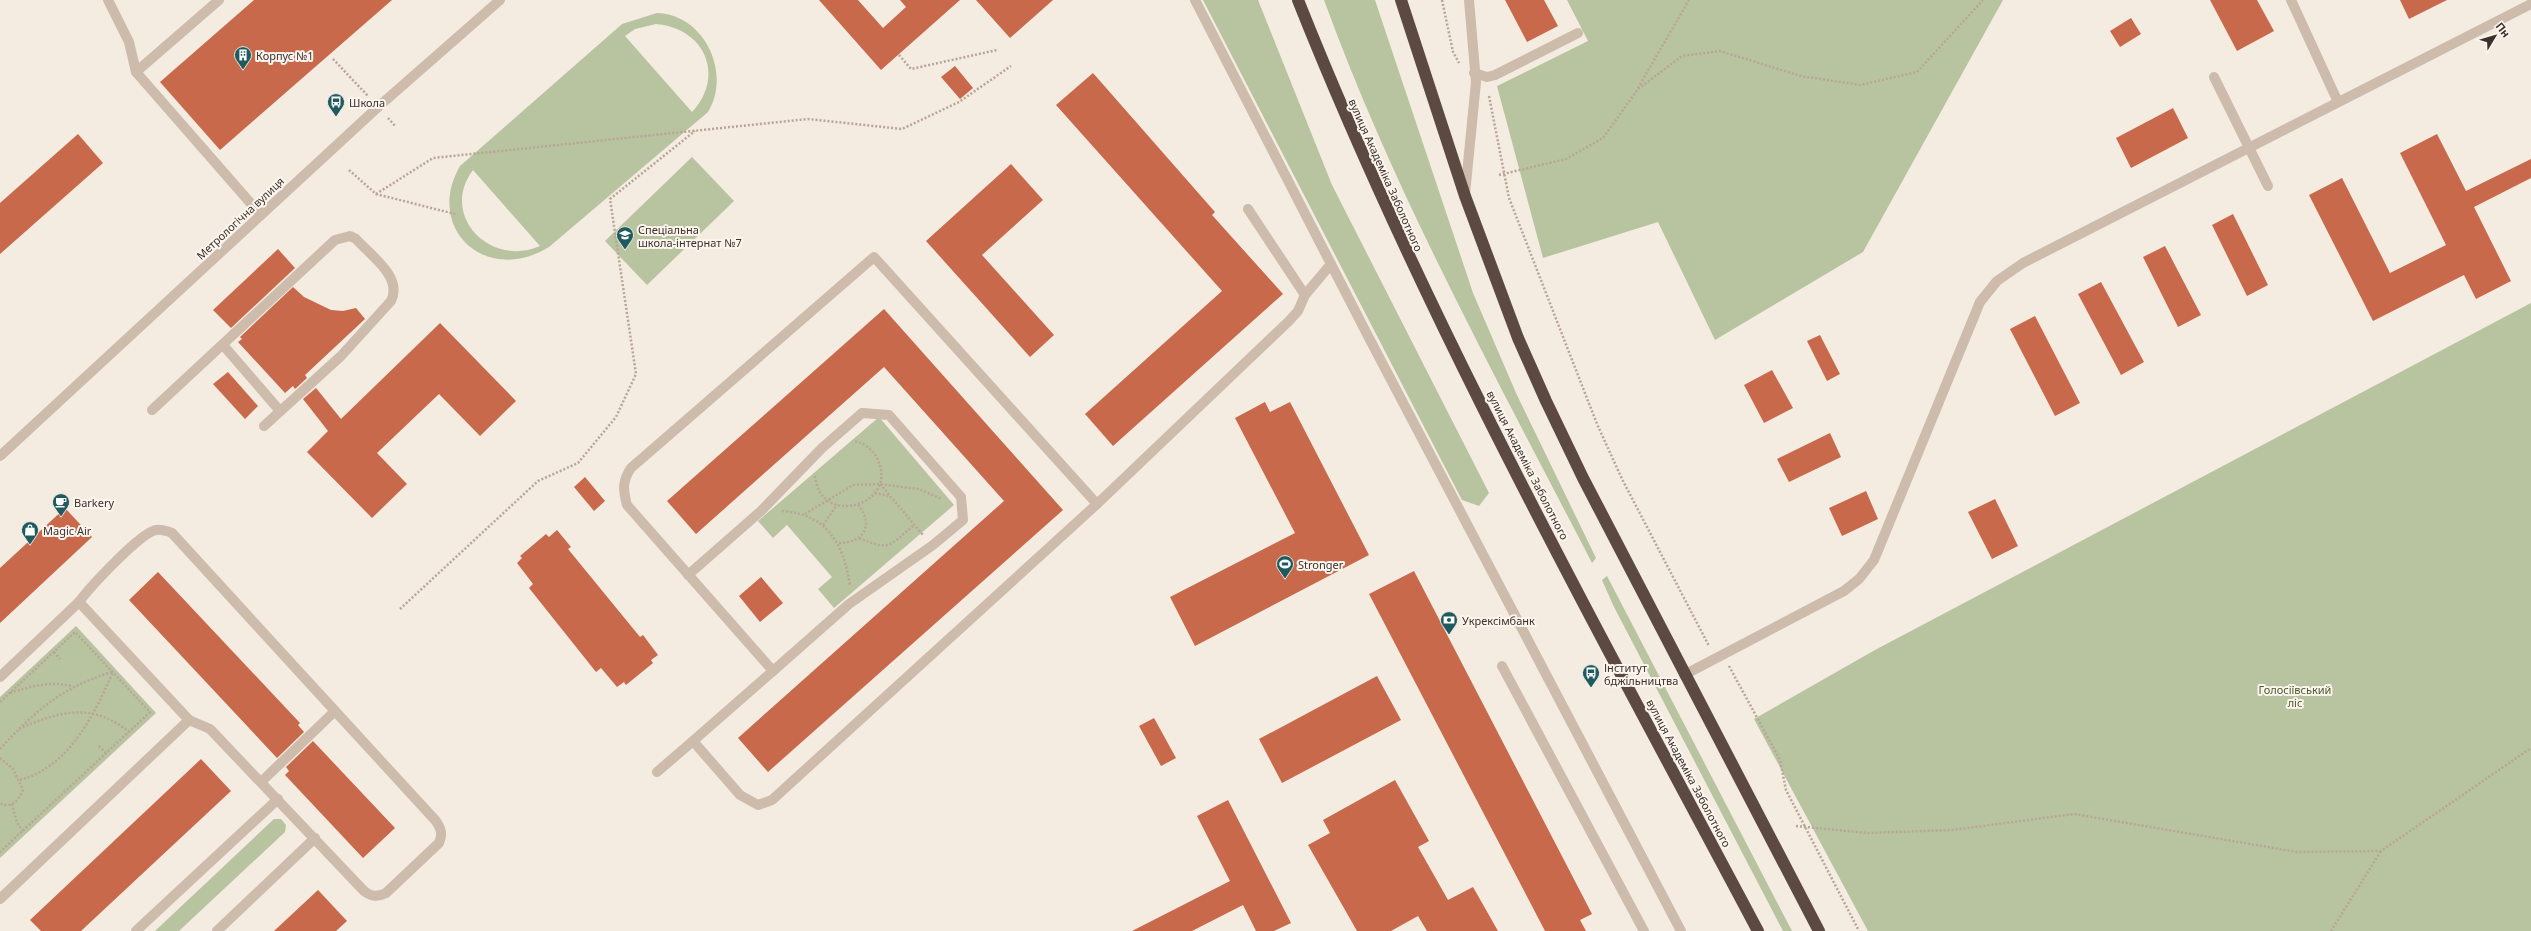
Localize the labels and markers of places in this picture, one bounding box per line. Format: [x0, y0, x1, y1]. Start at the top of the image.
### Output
building icon: Корпус №1 [233, 45, 253, 70]
place label: Корпус №1 [256, 48, 314, 63]
bus stop icon: Школа [326, 92, 346, 117]
place label: Школа [349, 95, 385, 110]
place label: Спеціальна школа-інтернат №7 [638, 222, 742, 250]
school or university icon: Спеціальна школа-інтернат №7 [615, 225, 635, 250]
cafe icon: Barkery [51, 492, 71, 517]
place label: Barkery [74, 495, 114, 510]
shop icon: Magic Air [20, 520, 40, 545]
place label: Magic Air [43, 523, 92, 538]
sports icon: Stronger [1275, 554, 1295, 579]
place label: Stronger [1298, 557, 1344, 572]
bank icon: Укрексімбанк [1439, 610, 1459, 635]
place label: Укрексімбанк [1462, 613, 1535, 628]
place label: Інститут бджільництва [1604, 660, 1678, 688]
bus stop icon: Інститут бджільництва [1581, 663, 1601, 688]

